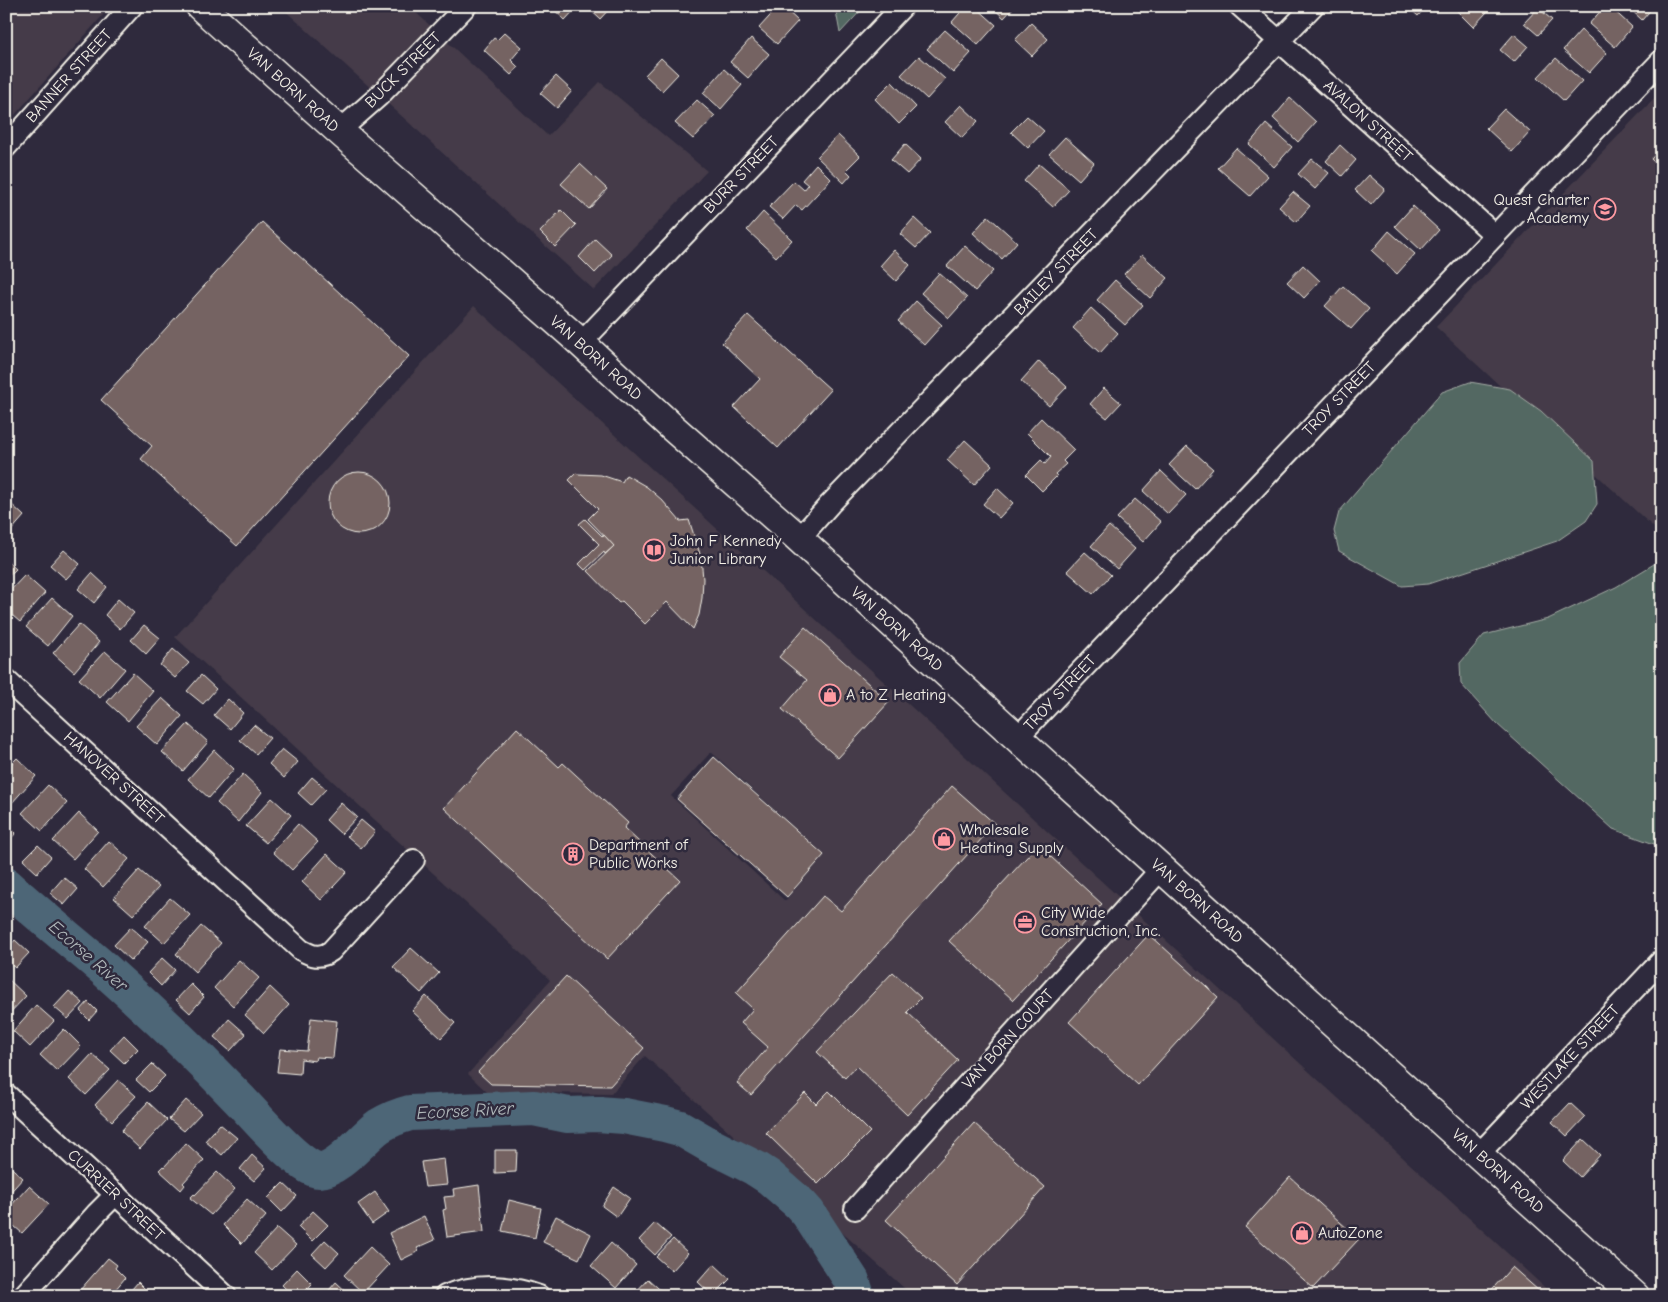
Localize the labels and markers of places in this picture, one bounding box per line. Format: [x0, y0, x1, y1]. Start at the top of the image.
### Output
place label: Quest Charter Academy [1493, 191, 1590, 227]
school or university icon: Quest Charter Academy [1593, 197, 1617, 221]
place label: John F Kennedy Junior Library [670, 532, 782, 568]
library icon: John F Kennedy Junior Library [642, 538, 666, 562]
shop icon: A to Z Heating [818, 683, 842, 707]
place label: A to Z Heating [846, 686, 947, 704]
place label: Wholesale Heating Supply [960, 821, 1064, 857]
shop icon: Wholesale Heating Supply [932, 827, 956, 851]
place label: Department of Public Works [589, 836, 689, 872]
building icon: Department of Public Works [561, 842, 585, 866]
place label: City Wide Construction, Inc. [1041, 904, 1160, 940]
office icon: City Wide Construction, Inc. [1013, 910, 1037, 934]
shop icon: AutoZone [1290, 1221, 1314, 1245]
place label: AutoZone [1318, 1224, 1383, 1242]

